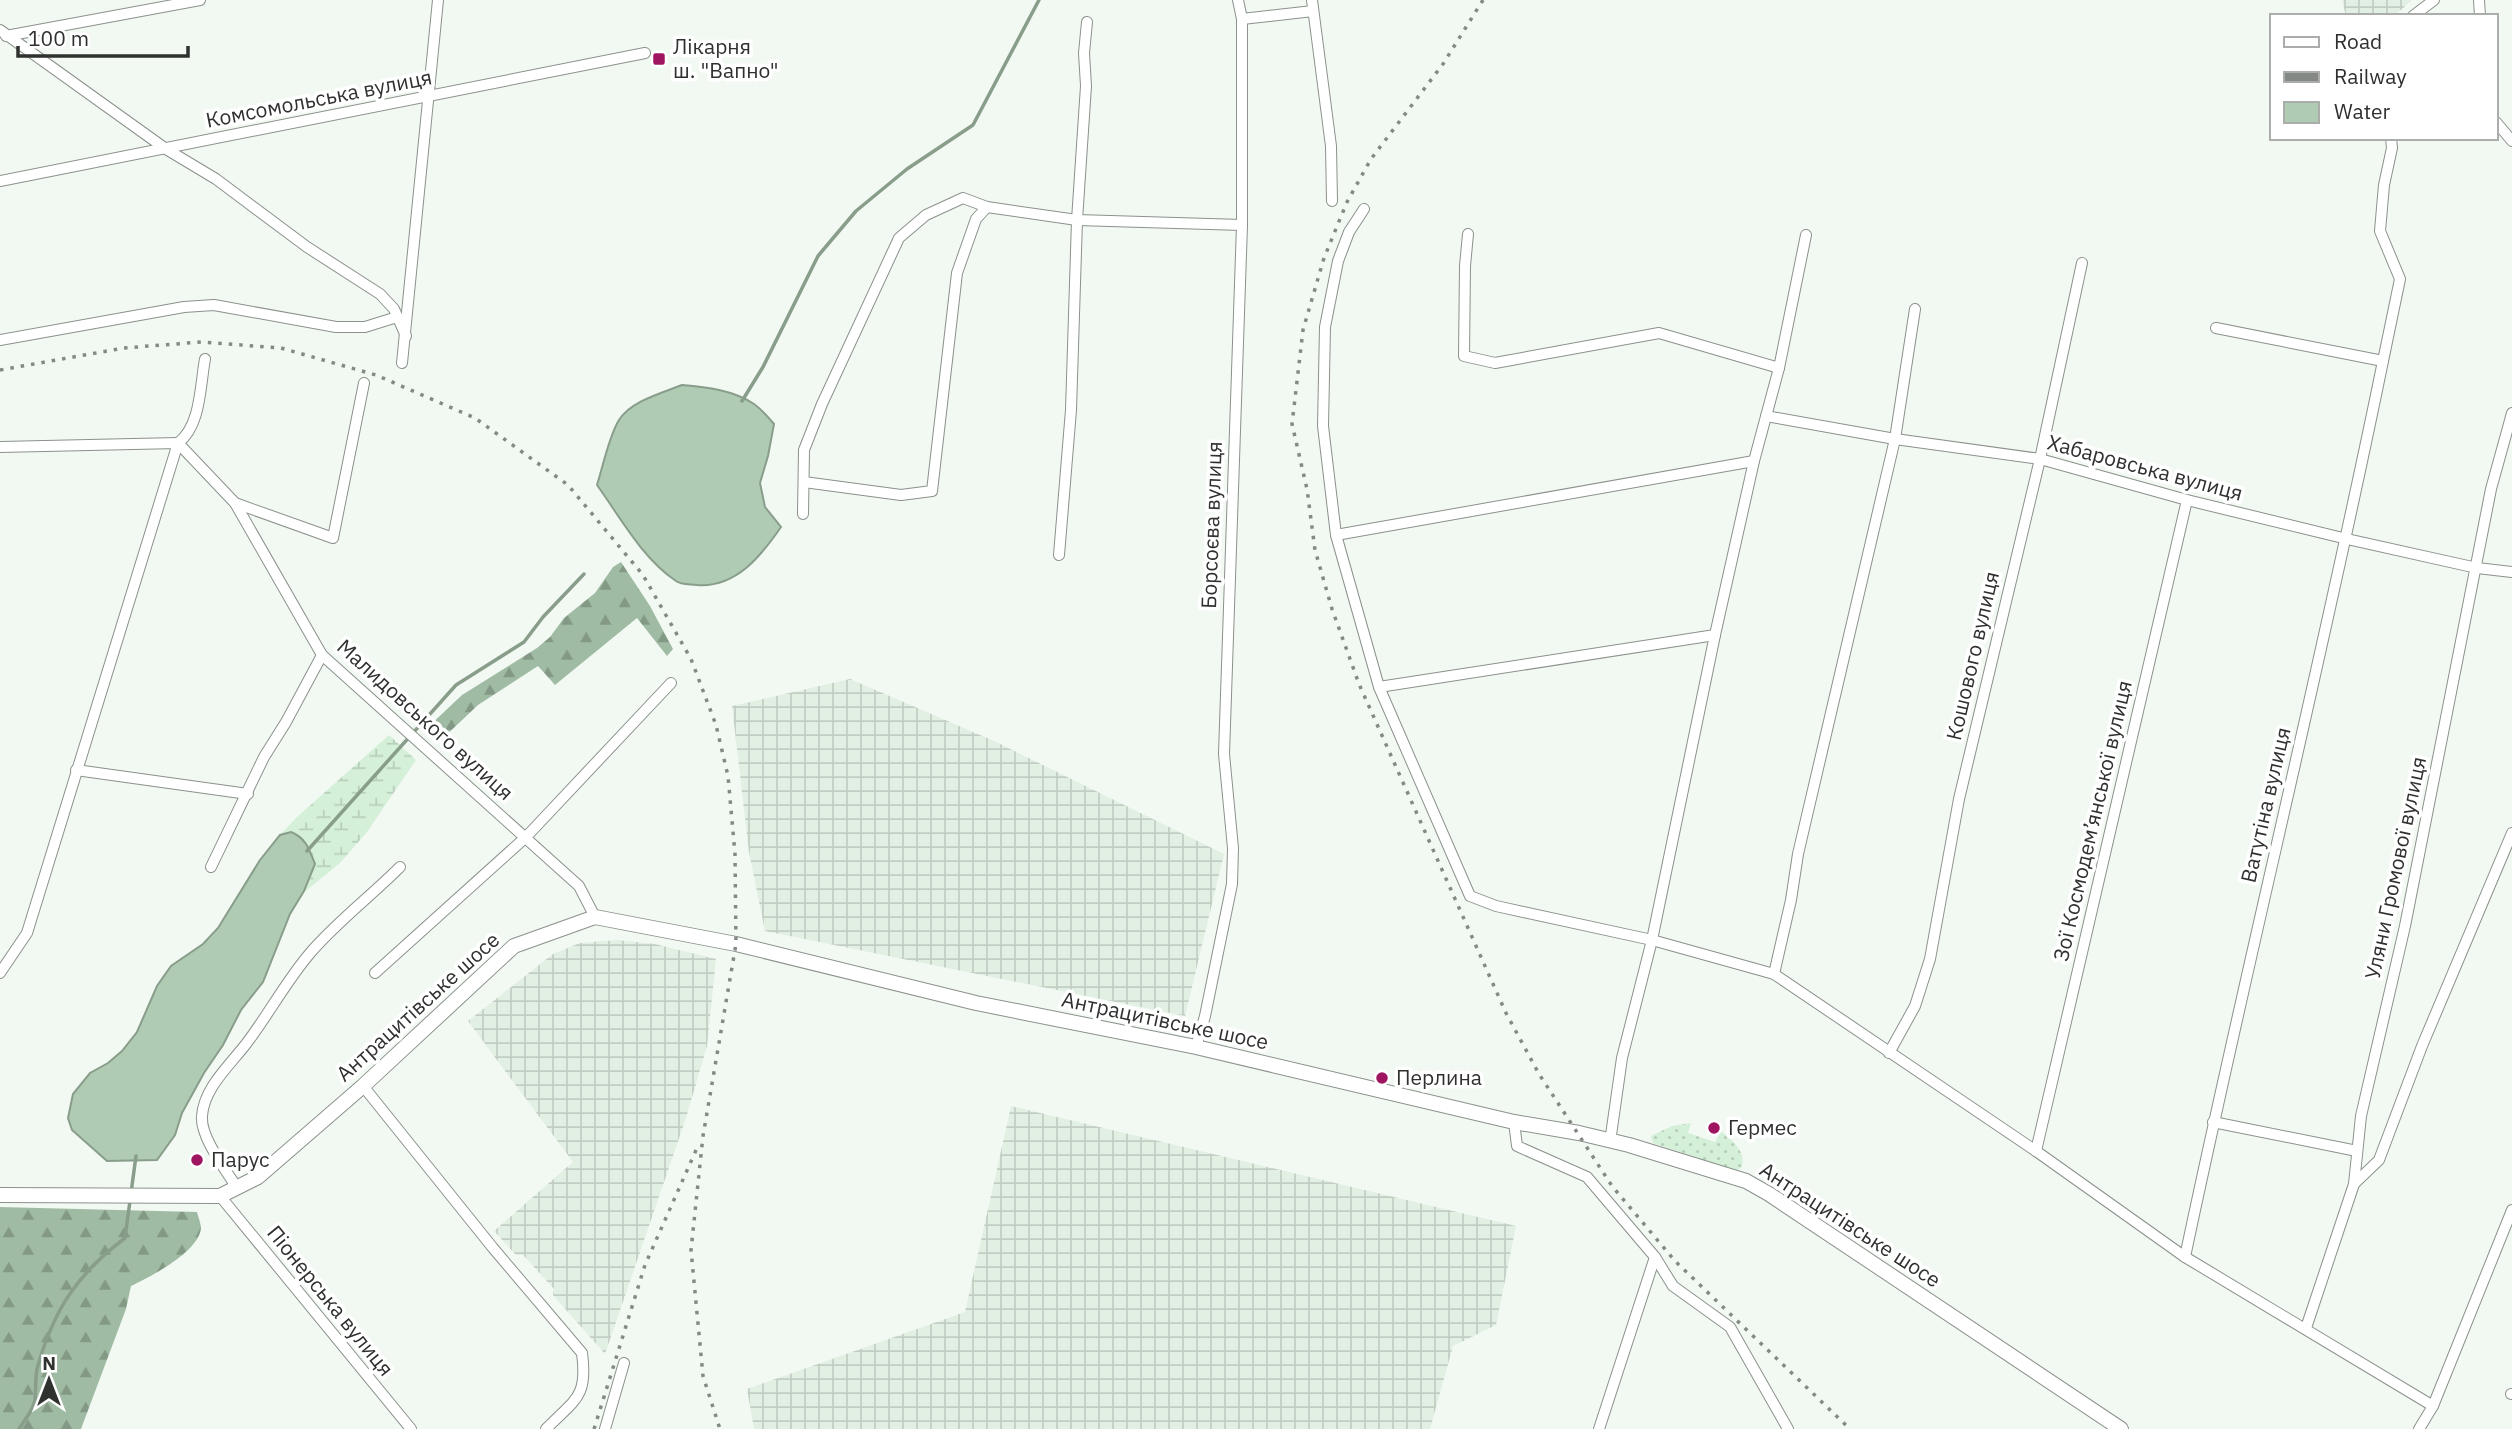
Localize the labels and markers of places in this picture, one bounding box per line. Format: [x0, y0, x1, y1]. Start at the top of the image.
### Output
place label: Лікарня ш. "Вапно" [673, 32, 779, 84]
marker: Лікарня ш. "Вапно" [651, 51, 667, 67]
place label: Перлина [1396, 1063, 1482, 1091]
marker: Перлина [1374, 1070, 1390, 1086]
place label: Гермес [1728, 1113, 1797, 1141]
marker: Гермес [1706, 1120, 1722, 1136]
place label: Парус [211, 1145, 270, 1173]
marker: Парус [189, 1152, 205, 1168]

